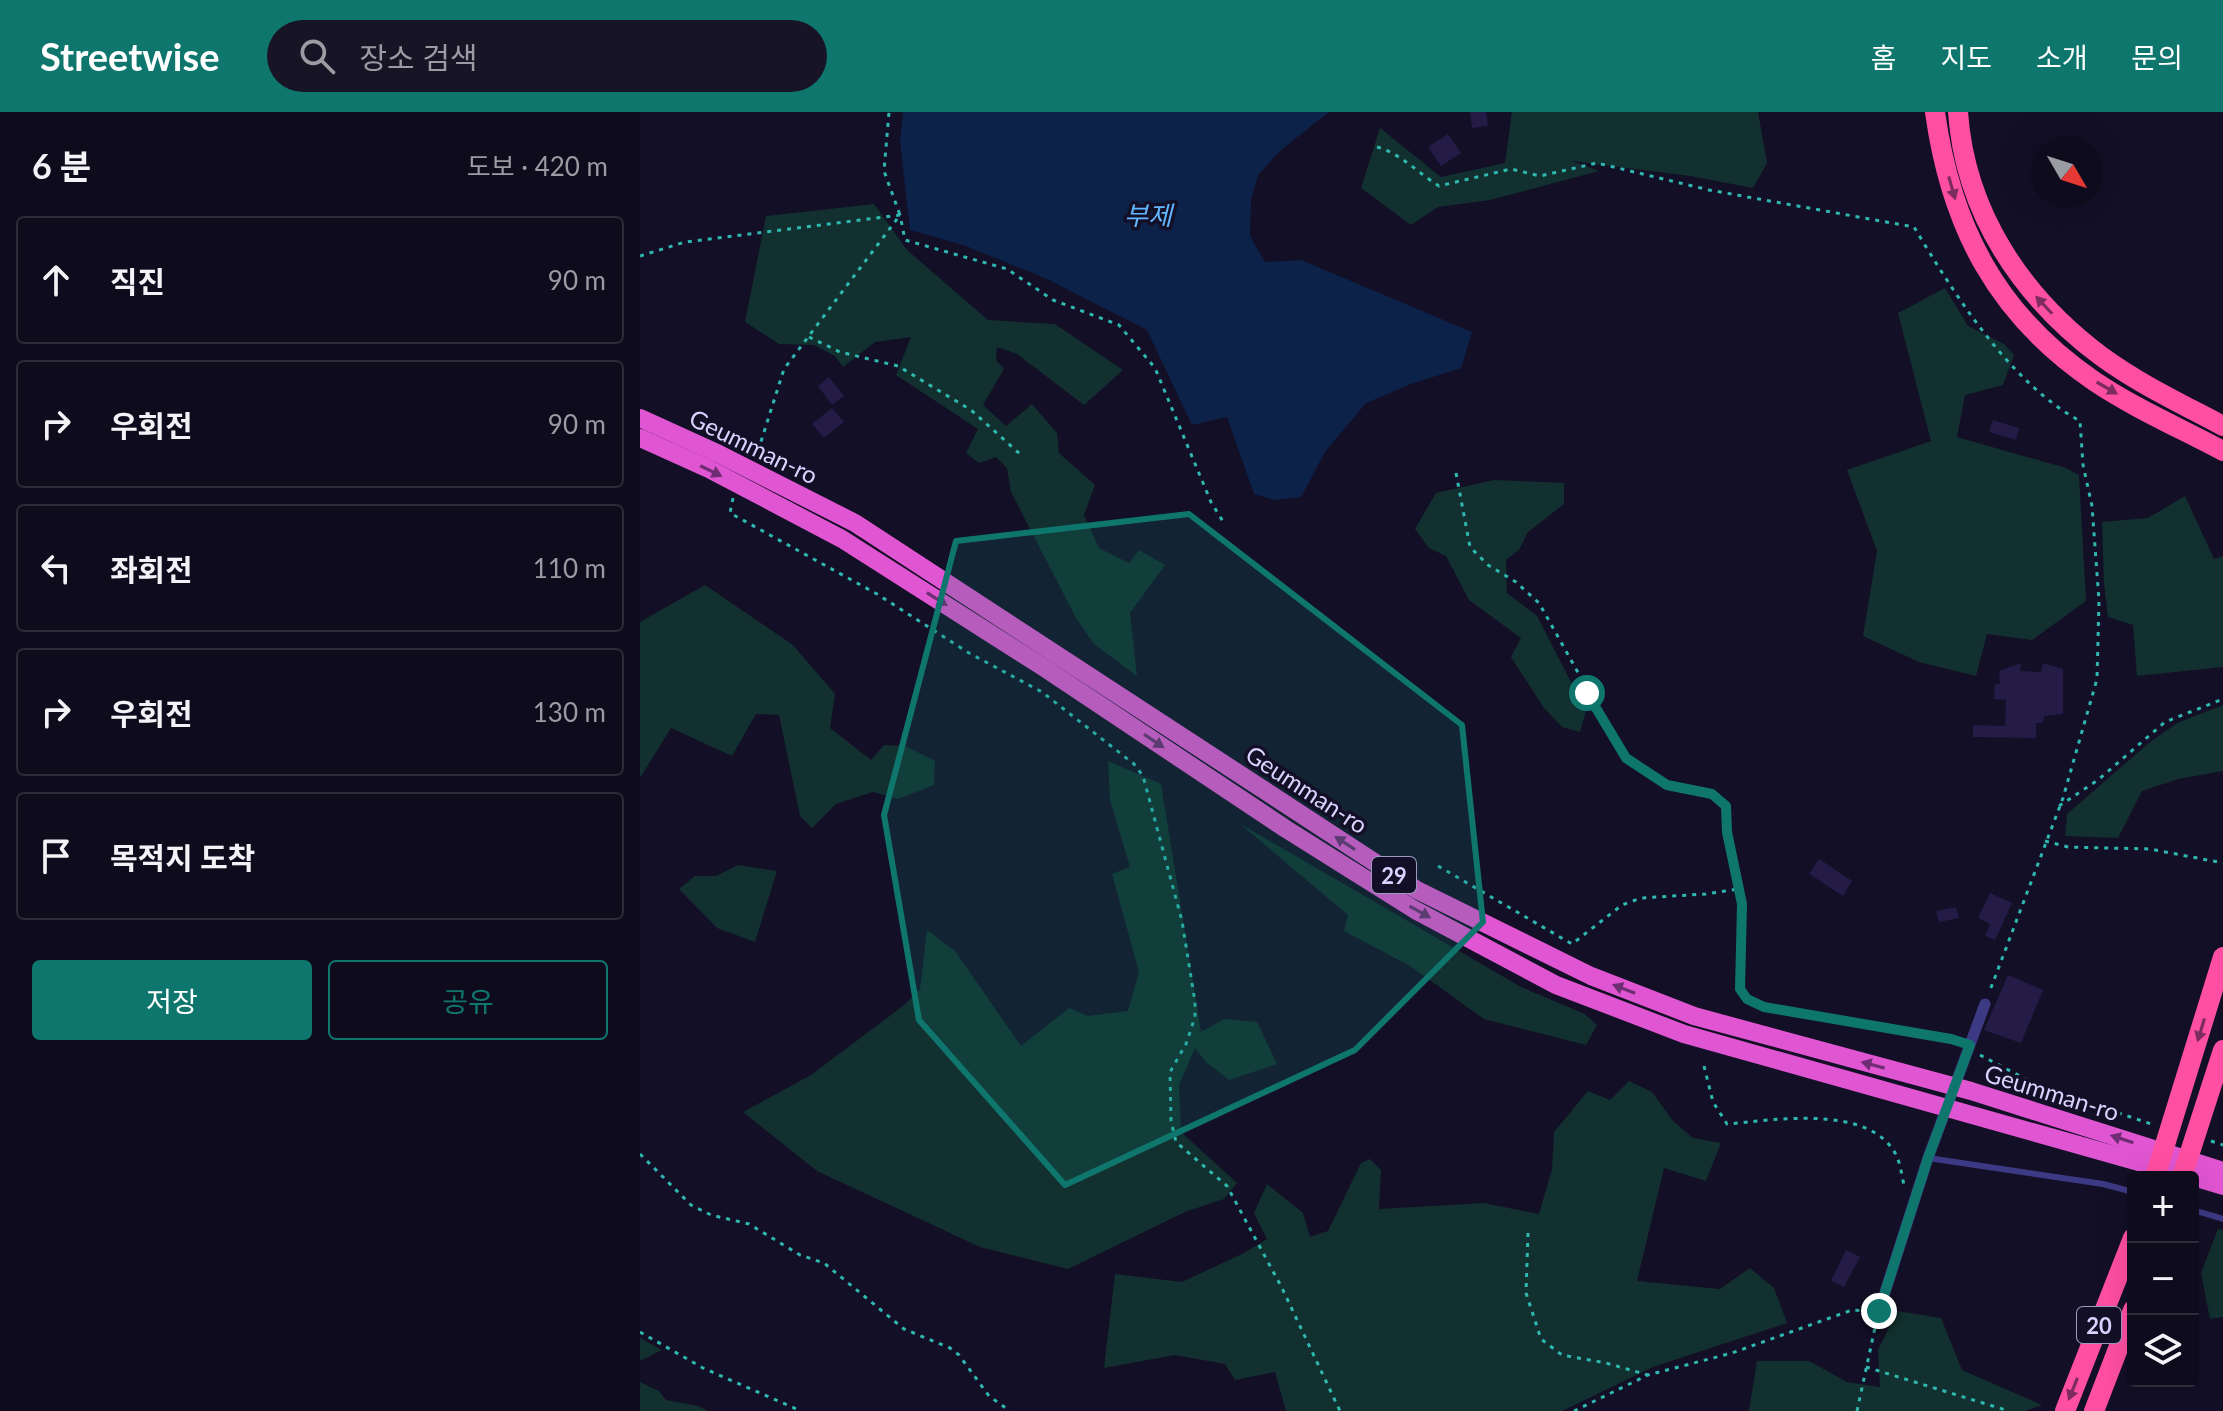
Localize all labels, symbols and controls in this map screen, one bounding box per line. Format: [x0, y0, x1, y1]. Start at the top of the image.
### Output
search box [267, 20, 827, 92]
text: Streetwise [40, 33, 219, 79]
icon: search [295, 34, 339, 78]
text: 장소 검색 [359, 39, 478, 75]
text: 홈 [1871, 40, 1896, 74]
text: 지도 [1940, 40, 1992, 74]
text: 소개 [2036, 40, 2087, 74]
text: 문의 [2131, 40, 2183, 74]
north arrow [2031, 136, 2103, 208]
text: 6 분 [32, 145, 91, 186]
text: 도보 · 420 m [467, 150, 608, 182]
one-way arrow [1946, 177, 1959, 201]
water label: 부제 [1124, 199, 1175, 231]
icon: ahead [34, 258, 78, 302]
text: 직진 [110, 263, 165, 299]
text: 90 m [548, 264, 606, 296]
one-way arrow [2035, 295, 2053, 314]
one-way arrow [2096, 381, 2118, 395]
icon: right [34, 402, 78, 446]
street label: Geumman-ro [685, 402, 823, 490]
text: 우회전 [110, 407, 193, 443]
text: 90 m [548, 408, 606, 440]
one-way arrow [699, 464, 722, 477]
icon: left [34, 546, 78, 590]
text: 좌회전 [110, 551, 193, 587]
text: 110 m [533, 552, 606, 584]
one-way arrow [926, 592, 947, 607]
route start [1569, 675, 1605, 711]
icon: right [34, 690, 78, 734]
text: 우회전 [110, 695, 193, 731]
text: 130 m [533, 696, 606, 728]
one-way arrow [1144, 734, 1165, 749]
street label: Geumman-ro [1241, 739, 1373, 839]
icon: arrive [34, 834, 78, 878]
one-way arrow [1334, 837, 1356, 851]
text: 목적지 도착 [110, 839, 255, 875]
road number: 29 [1372, 857, 1416, 893]
one-way arrow [1409, 905, 1431, 919]
button: 저장 [32, 960, 312, 1040]
button: 공유 [328, 960, 608, 1040]
one-way arrow [1612, 982, 1636, 995]
one-way arrow [2194, 1019, 2207, 1043]
one-way arrow [1860, 1058, 1885, 1070]
street label: Geumman-ro [1981, 1058, 2123, 1126]
one-way arrow [2110, 1132, 2134, 1145]
map controls [2127, 1171, 2199, 1387]
button: + [2127, 1171, 2199, 1243]
button: − [2127, 1243, 2199, 1315]
route end [1861, 1293, 1897, 1329]
road number: 20 [2077, 1307, 2121, 1343]
button: layers [2127, 1315, 2199, 1387]
one-way arrow [2067, 1377, 2080, 1401]

